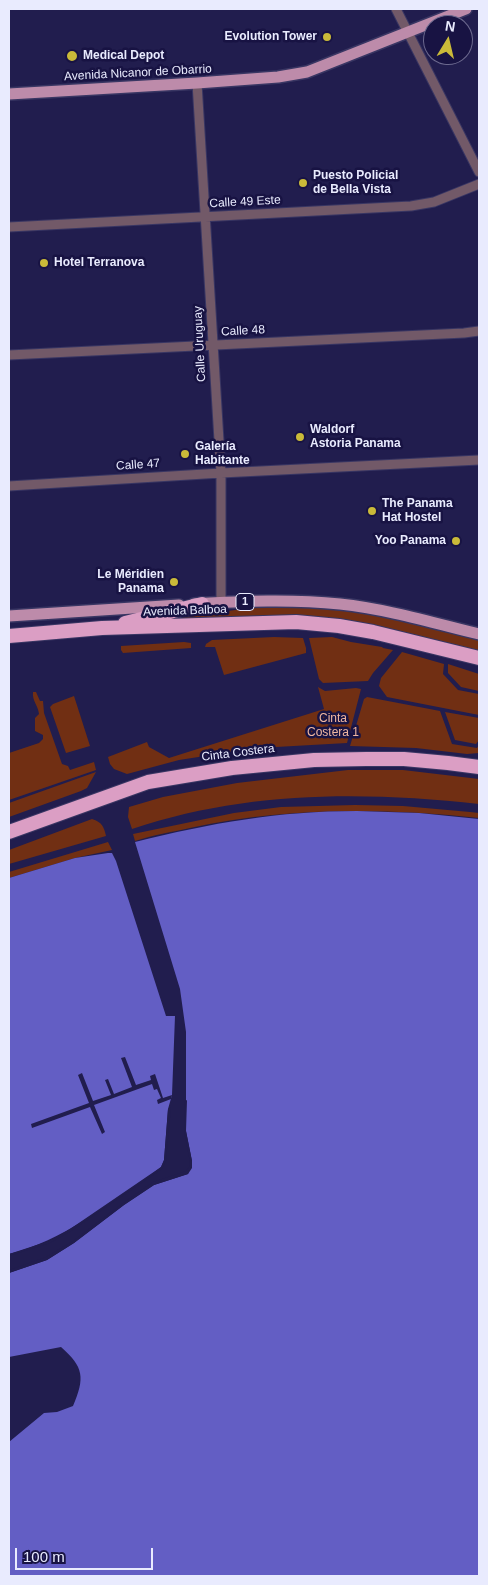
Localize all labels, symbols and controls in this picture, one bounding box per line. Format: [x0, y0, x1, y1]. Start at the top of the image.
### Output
north arrow [423, 15, 473, 65]
text: N [444, 17, 456, 35]
place label: Evolution Tower [225, 30, 317, 44]
marker: Evolution Tower [321, 31, 333, 43]
marker: Medical Depot [65, 49, 79, 63]
place label: Medical Depot [83, 49, 164, 63]
street label: Avenida Nicanor de Obarrio [64, 62, 212, 84]
place label: Puesto Policial de Bella Vista [313, 169, 398, 197]
marker: Puesto Policial de Bella Vista [297, 177, 309, 189]
street label: Calle 49 Este [209, 193, 281, 211]
place label: Hotel Terranova [54, 256, 144, 270]
marker: Hotel Terranova [38, 257, 50, 269]
street label: Calle Uruguay [191, 306, 209, 382]
street label: Calle 48 [221, 323, 265, 339]
place label: Waldorf Astoria Panama [310, 423, 401, 451]
marker: Waldorf Astoria Panama [294, 431, 306, 443]
place label: Galería Habitante [195, 440, 250, 468]
marker: Galería Habitante [179, 448, 191, 460]
street label: Calle 47 [116, 456, 160, 474]
place label: The Panama Hat Hostel [382, 497, 453, 525]
marker: The Panama Hat Hostel [366, 505, 378, 517]
place label: Yoo Panama [375, 534, 446, 548]
marker: Yoo Panama [450, 535, 462, 547]
place label: Le Méridien Panama [97, 568, 164, 596]
marker: Le Méridien Panama [168, 576, 180, 588]
road number: 1 [236, 594, 254, 610]
street label: Avenida Balboa [143, 602, 227, 620]
park label: Cinta Costera 1 [307, 712, 359, 740]
street label: Cinta Costera [201, 741, 275, 765]
scale bar [18, 1538, 155, 1570]
text: 100 m [23, 1548, 65, 1565]

